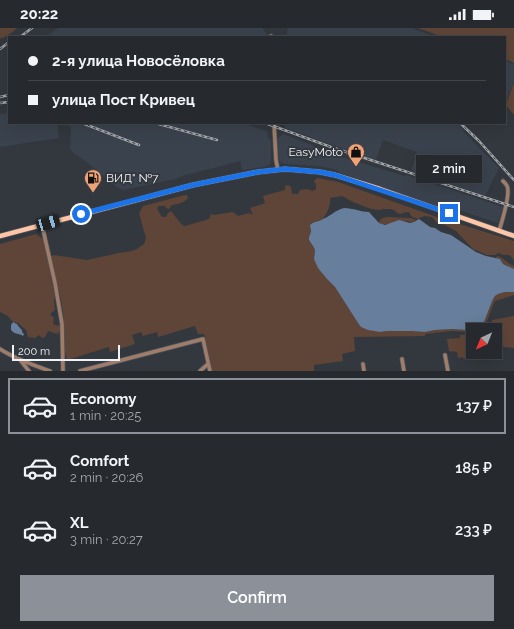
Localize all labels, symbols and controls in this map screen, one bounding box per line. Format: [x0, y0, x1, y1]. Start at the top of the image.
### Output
text: 20:22 [20, 5, 58, 23]
text: 2-я улица Новосёловка [52, 52, 225, 70]
text: улица Пост Кривец [52, 91, 195, 109]
shop icon: EasyMoto [346, 142, 366, 167]
place label: EasyMoto [288, 145, 343, 159]
callout: 2 min [416, 155, 482, 183]
text: 2 min [432, 161, 466, 176]
fuel station icon: ВИД" №7 [83, 168, 103, 193]
place label: ВИД" №7 [106, 171, 159, 185]
route end [440, 204, 458, 222]
route start [72, 205, 90, 223]
car [35, 214, 61, 232]
north arrow [466, 323, 502, 359]
map controls [466, 323, 502, 359]
scale bar [12, 343, 120, 362]
text: 200 m [18, 345, 50, 358]
icon: car [22, 388, 58, 424]
text: Economy [70, 390, 137, 408]
text: 137 ₽ [456, 397, 492, 415]
text: 1 min · 20:25 [70, 408, 141, 423]
icon: car [22, 450, 58, 486]
text: Comfort [70, 452, 129, 470]
text: 185 ₽ [455, 459, 492, 477]
text: 2 min · 20:26 [70, 470, 143, 485]
icon: car [22, 512, 58, 548]
text: XL [70, 514, 88, 532]
text: 233 ₽ [455, 521, 492, 539]
text: 3 min · 20:27 [70, 532, 143, 547]
button: Confirm [20, 575, 494, 621]

